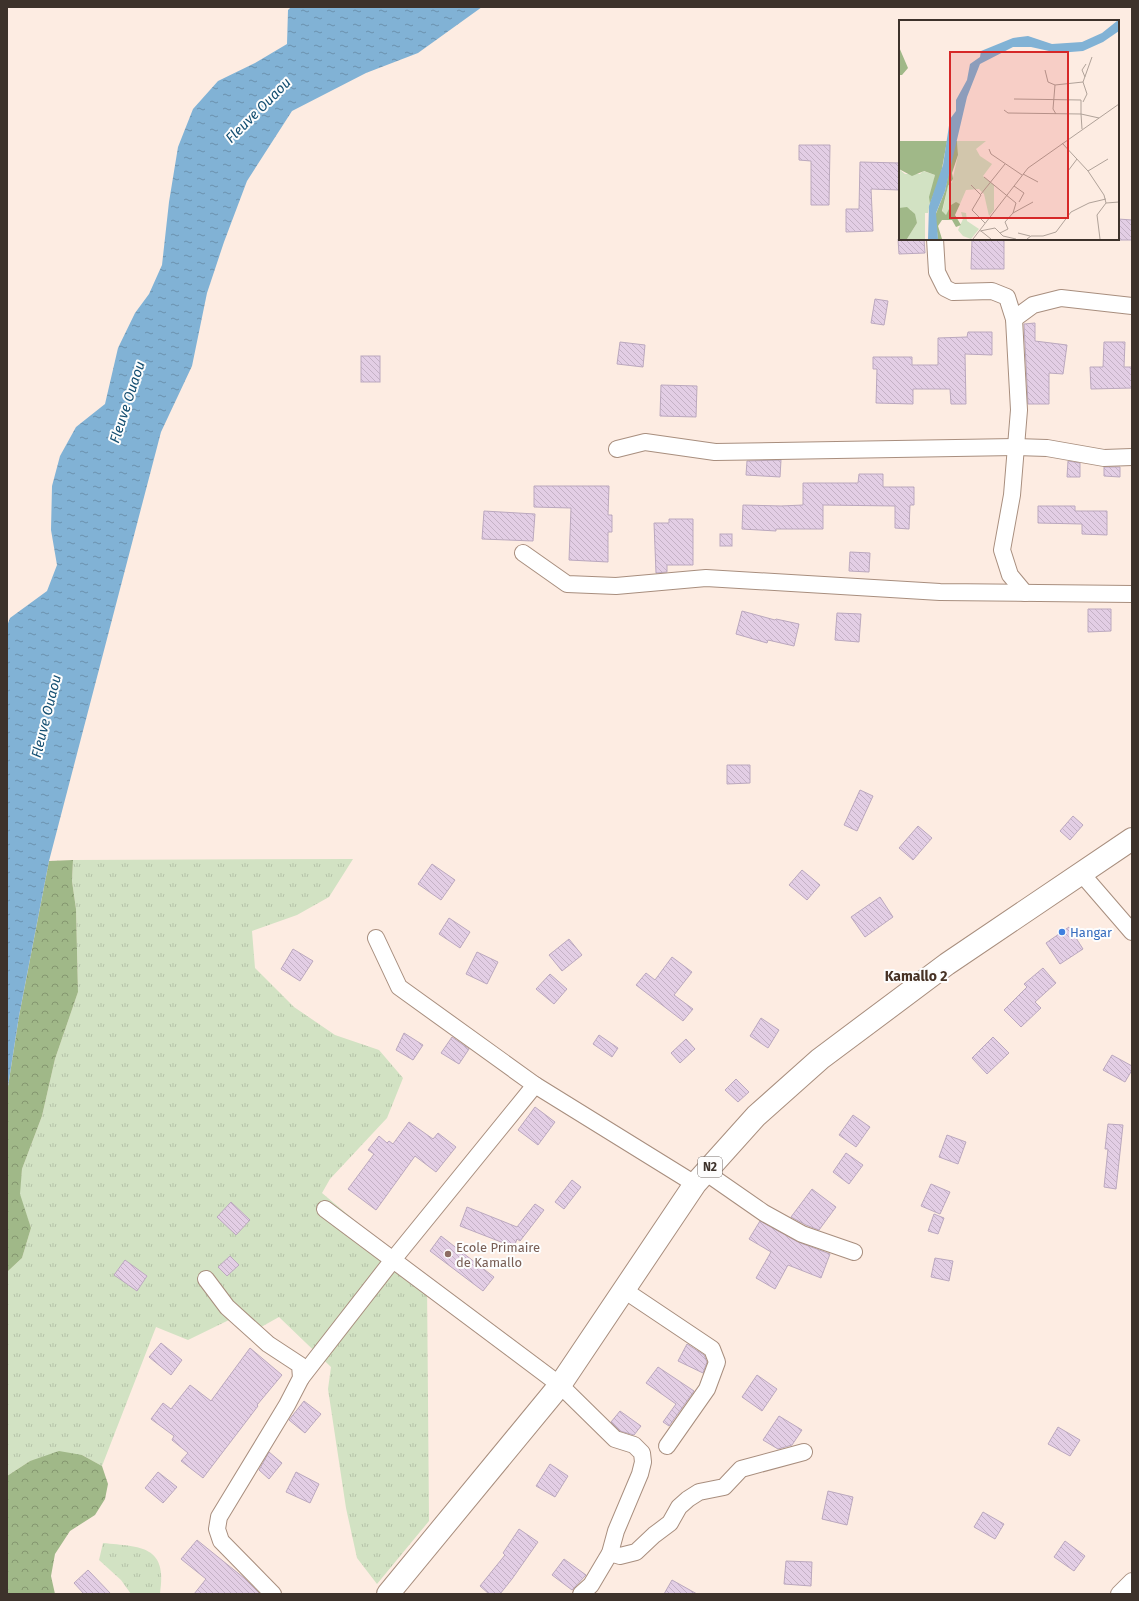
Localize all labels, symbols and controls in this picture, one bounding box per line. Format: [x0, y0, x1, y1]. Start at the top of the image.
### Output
inset map [899, 20, 1119, 240]
water label: Fleuve Ouaou [222, 74, 295, 147]
water label: Fleuve Ouaou [106, 359, 149, 445]
water label: Fleuve Ouaou [28, 673, 65, 760]
place label: Hangar [1070, 925, 1112, 940]
marker: Hangar [1057, 927, 1067, 937]
district label: Kamallo 2 [885, 968, 947, 985]
road number: N2 [698, 1157, 722, 1177]
place label: Ecole Primaire de Kamallo [456, 1240, 540, 1270]
marker: Ecole Primaire de Kamallo [443, 1249, 453, 1259]

